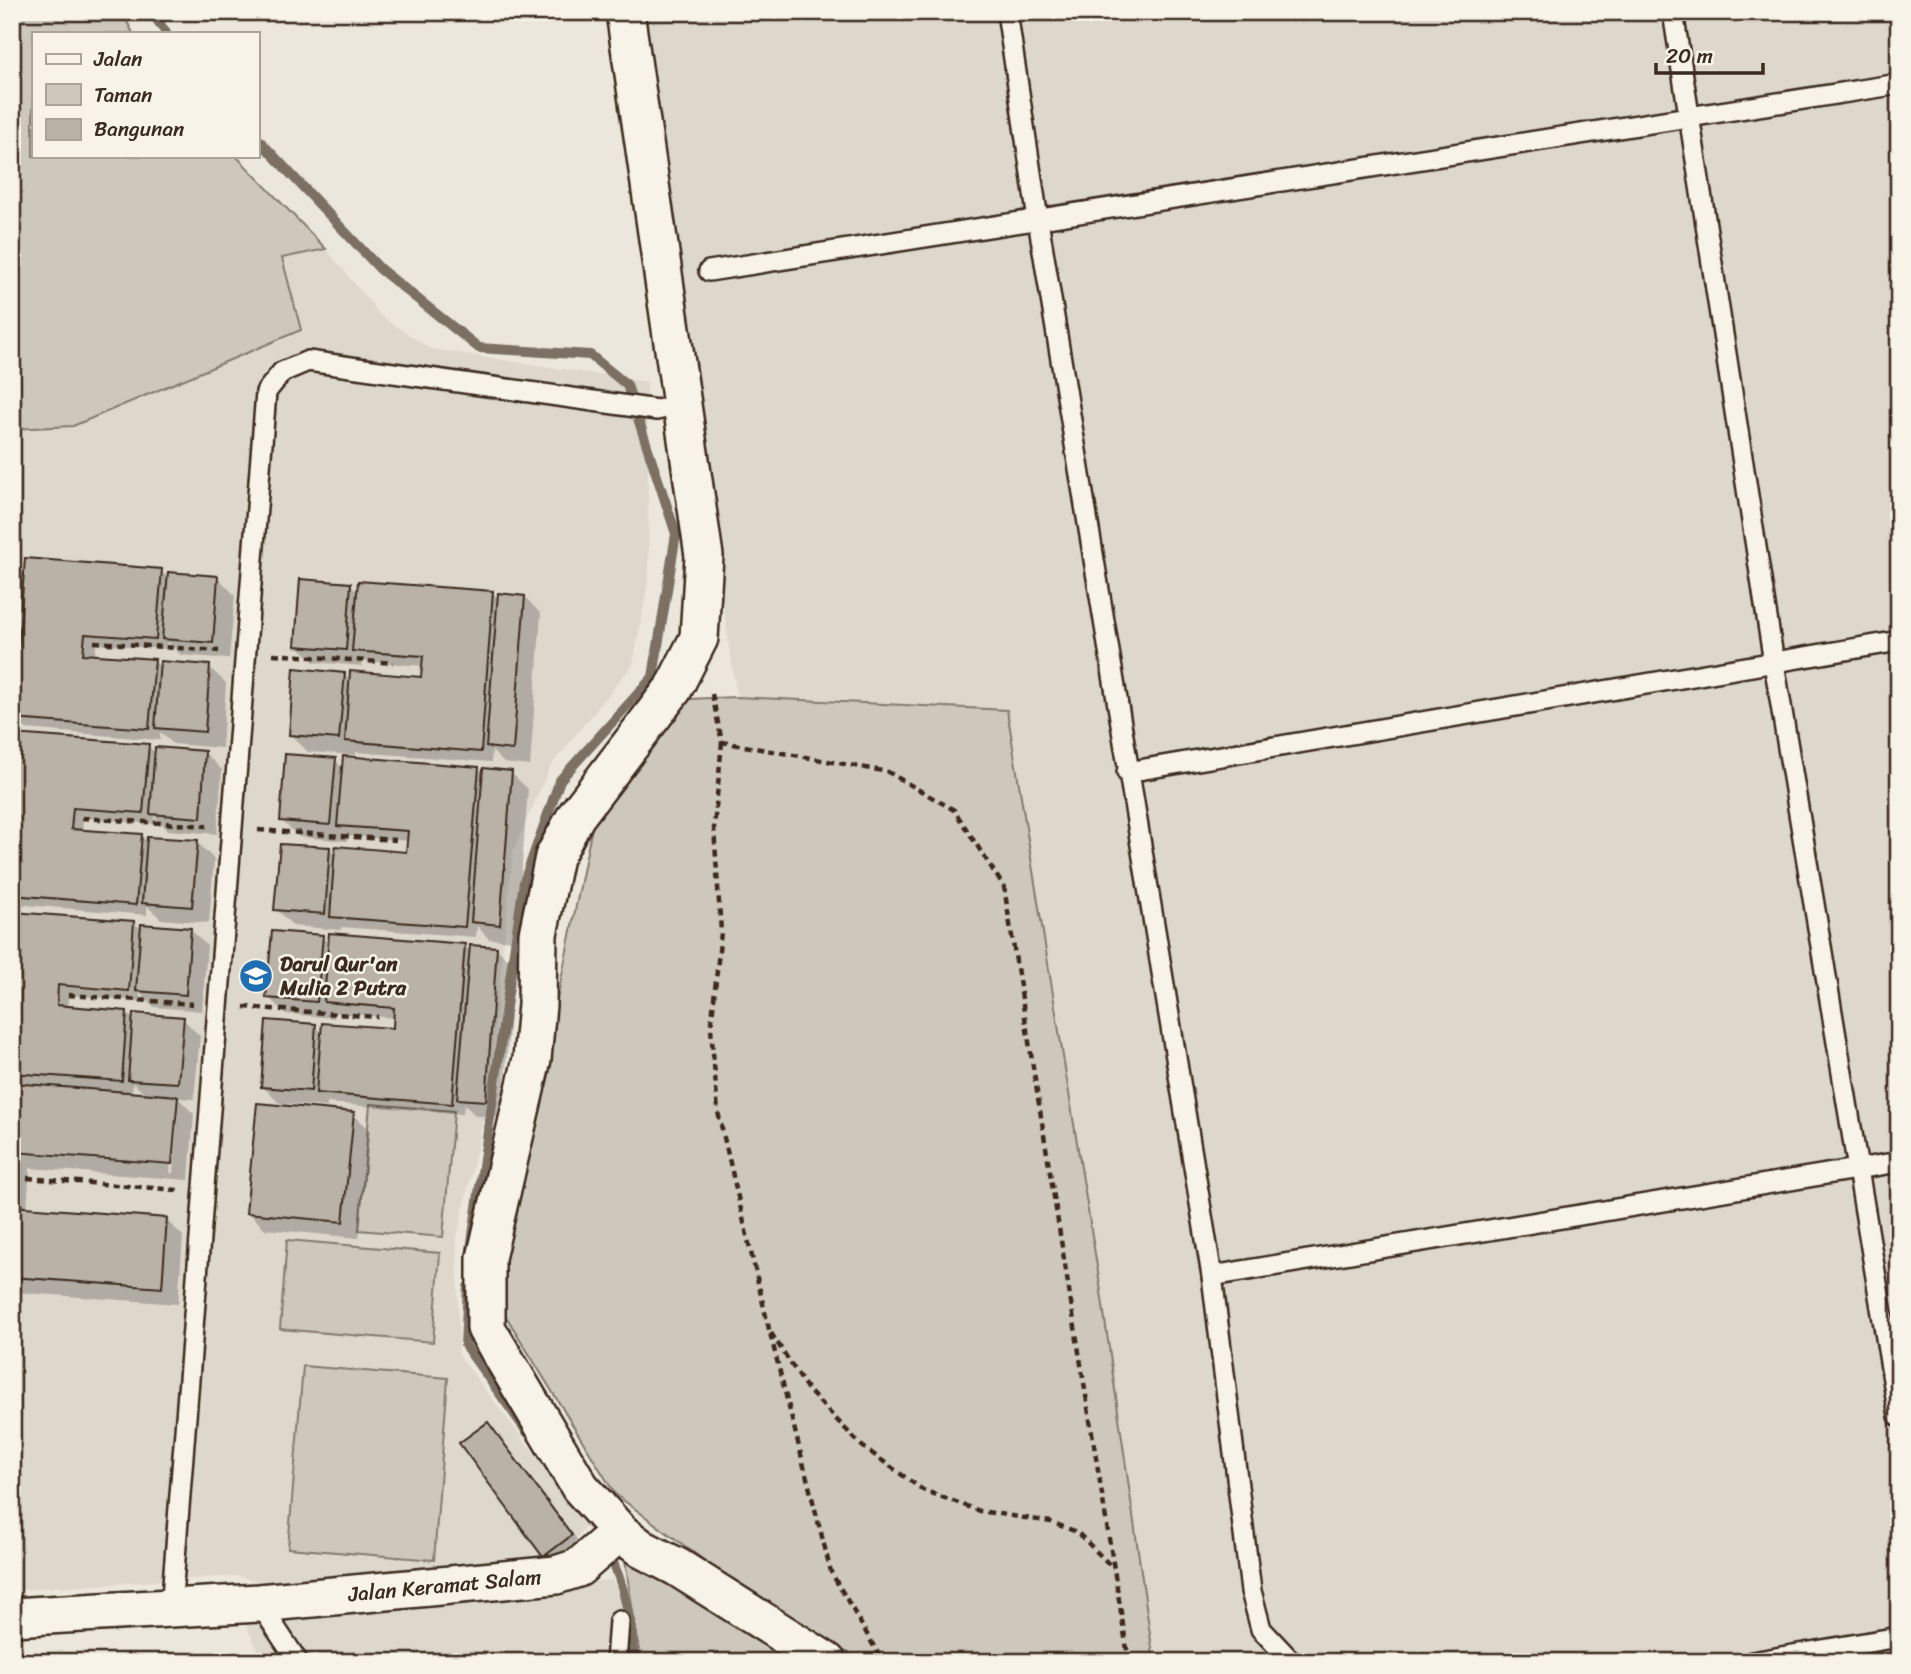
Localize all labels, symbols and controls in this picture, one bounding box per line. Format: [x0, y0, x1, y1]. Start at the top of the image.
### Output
legend [32, 32, 259, 158]
scale bar [1656, 32, 1762, 76]
text: 20 m [1666, 37, 1713, 75]
text: Jalan [93, 40, 142, 78]
text: Taman [94, 76, 152, 114]
text: Bangunan [94, 110, 184, 148]
place label: Darul Qur'an Mulia 2 Putra [279, 945, 408, 1007]
school or university icon: Darul Qur'an Mulia 2 Putra [237, 957, 275, 995]
street label: Jalan Keramat Salam [346, 1557, 543, 1614]

